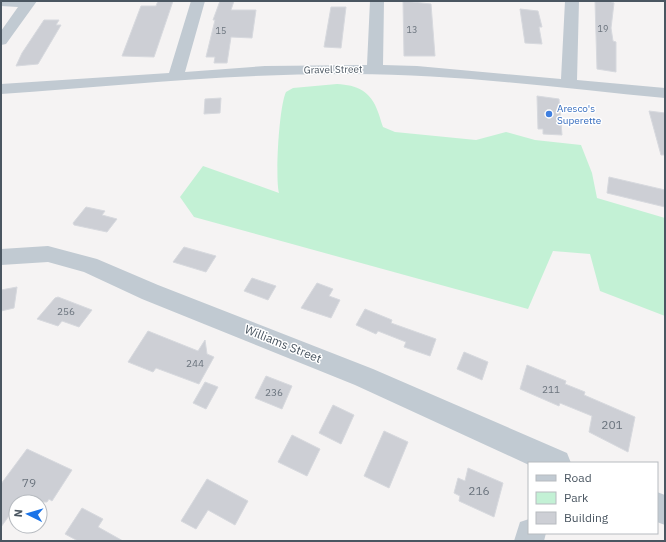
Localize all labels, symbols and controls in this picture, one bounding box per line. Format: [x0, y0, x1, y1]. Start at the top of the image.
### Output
house number: 19 [598, 23, 608, 34]
house number: 13 [407, 24, 417, 35]
house number: 15 [216, 25, 226, 36]
street label: Gravel Street [304, 62, 363, 77]
place label: Aresco's Superette [557, 102, 602, 127]
marker: Aresco's Superette [544, 109, 554, 119]
house number: 256 [57, 305, 75, 318]
street label: Williams Street [243, 321, 324, 366]
house number: 244 [186, 357, 204, 370]
house number: 211 [542, 383, 560, 396]
house number: 236 [265, 386, 283, 399]
house number: 201 [601, 417, 623, 432]
legend [528, 462, 658, 534]
text: Road [564, 470, 592, 485]
house number: 79 [22, 475, 36, 490]
house number: 216 [468, 483, 490, 498]
text: Park [564, 490, 589, 505]
north arrow [8, 494, 48, 534]
text: N [11, 509, 25, 518]
text: Building [564, 510, 609, 525]

